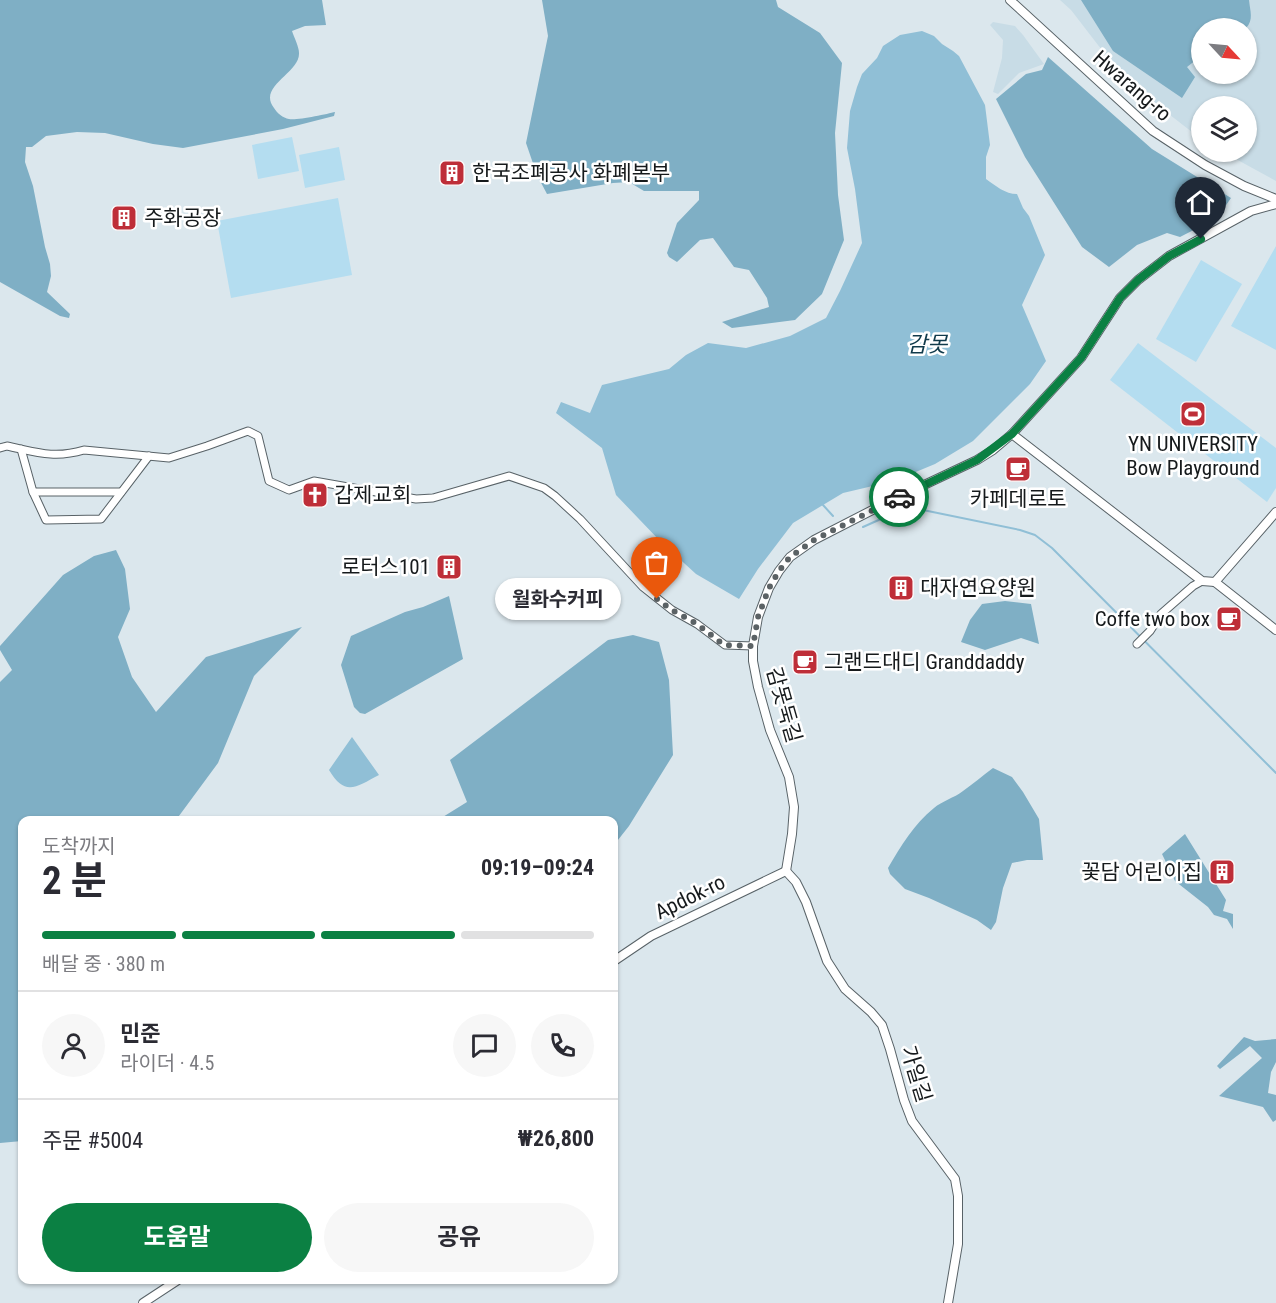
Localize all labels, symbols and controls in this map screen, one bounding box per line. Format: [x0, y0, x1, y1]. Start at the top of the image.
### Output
north arrow [1191, 18, 1257, 84]
map controls [1191, 18, 1257, 162]
street label: Hwarang-ro [1088, 46, 1176, 126]
button: layers [1191, 96, 1257, 162]
building icon: 한국조폐공사 화폐본부 [437, 158, 467, 188]
place label: 한국조폐공사 화폐본부 [472, 161, 670, 185]
pin [1175, 177, 1226, 239]
icon: home [1184, 186, 1217, 219]
building icon: 주화공장 [109, 203, 139, 233]
place label: 주화공장 [144, 206, 221, 230]
water label: 감못 [907, 332, 949, 357]
sports icon: YN UNIVERSITY Bow Playground [1178, 399, 1208, 429]
place label: YN UNIVERSITY Bow Playground [1126, 432, 1260, 480]
cafe icon: 카페데로토 [1003, 454, 1033, 484]
courier [869, 467, 929, 527]
church icon: 갑제교회 [300, 480, 330, 510]
icon: car [883, 481, 916, 514]
place label: 갑제교회 [334, 483, 411, 507]
place label: 카페데로토 [970, 487, 1066, 511]
pin [631, 537, 682, 599]
icon: bag [640, 546, 673, 579]
building icon: 로터스101 [434, 552, 464, 582]
place label: 로터스101 [341, 555, 430, 579]
building icon: 대자연요양원 [886, 573, 916, 603]
place label: 대자연요양원 [920, 576, 1036, 600]
callout: 월화수커피 [495, 578, 621, 620]
text: 월화수커피 [512, 587, 604, 611]
cafe icon: Coffe two box [1214, 604, 1244, 634]
place label: Coffe two box [1095, 607, 1210, 631]
cafe icon: 그랜드대디 Granddaddy [790, 647, 820, 677]
place label: 그랜드대디 Granddaddy [824, 650, 1025, 674]
street label: 감못둑길 [762, 665, 806, 745]
text: 도착까지 [42, 834, 116, 858]
text: 09:19–09:24 [481, 855, 594, 880]
building icon: 꽃담 어린이집 [1207, 857, 1237, 887]
text: 2 분 [42, 858, 107, 904]
place label: 꽃담 어린이집 [1081, 860, 1202, 884]
street label: Apdok-ro [651, 870, 729, 924]
text: 배달 중 · 380 m [42, 952, 165, 976]
button: person [42, 1014, 105, 1077]
button: chat [453, 1014, 516, 1077]
button: phone [531, 1014, 594, 1077]
text: 민준 [120, 1021, 160, 1046]
street label: 가일길 [896, 1043, 936, 1105]
text: 라이더 · 4.5 [120, 1051, 214, 1075]
text: ₩26,800 [518, 1126, 594, 1151]
text: 주문 #5004 [42, 1128, 143, 1153]
button: 도움말 [42, 1203, 312, 1272]
button: 공유 [324, 1203, 594, 1272]

